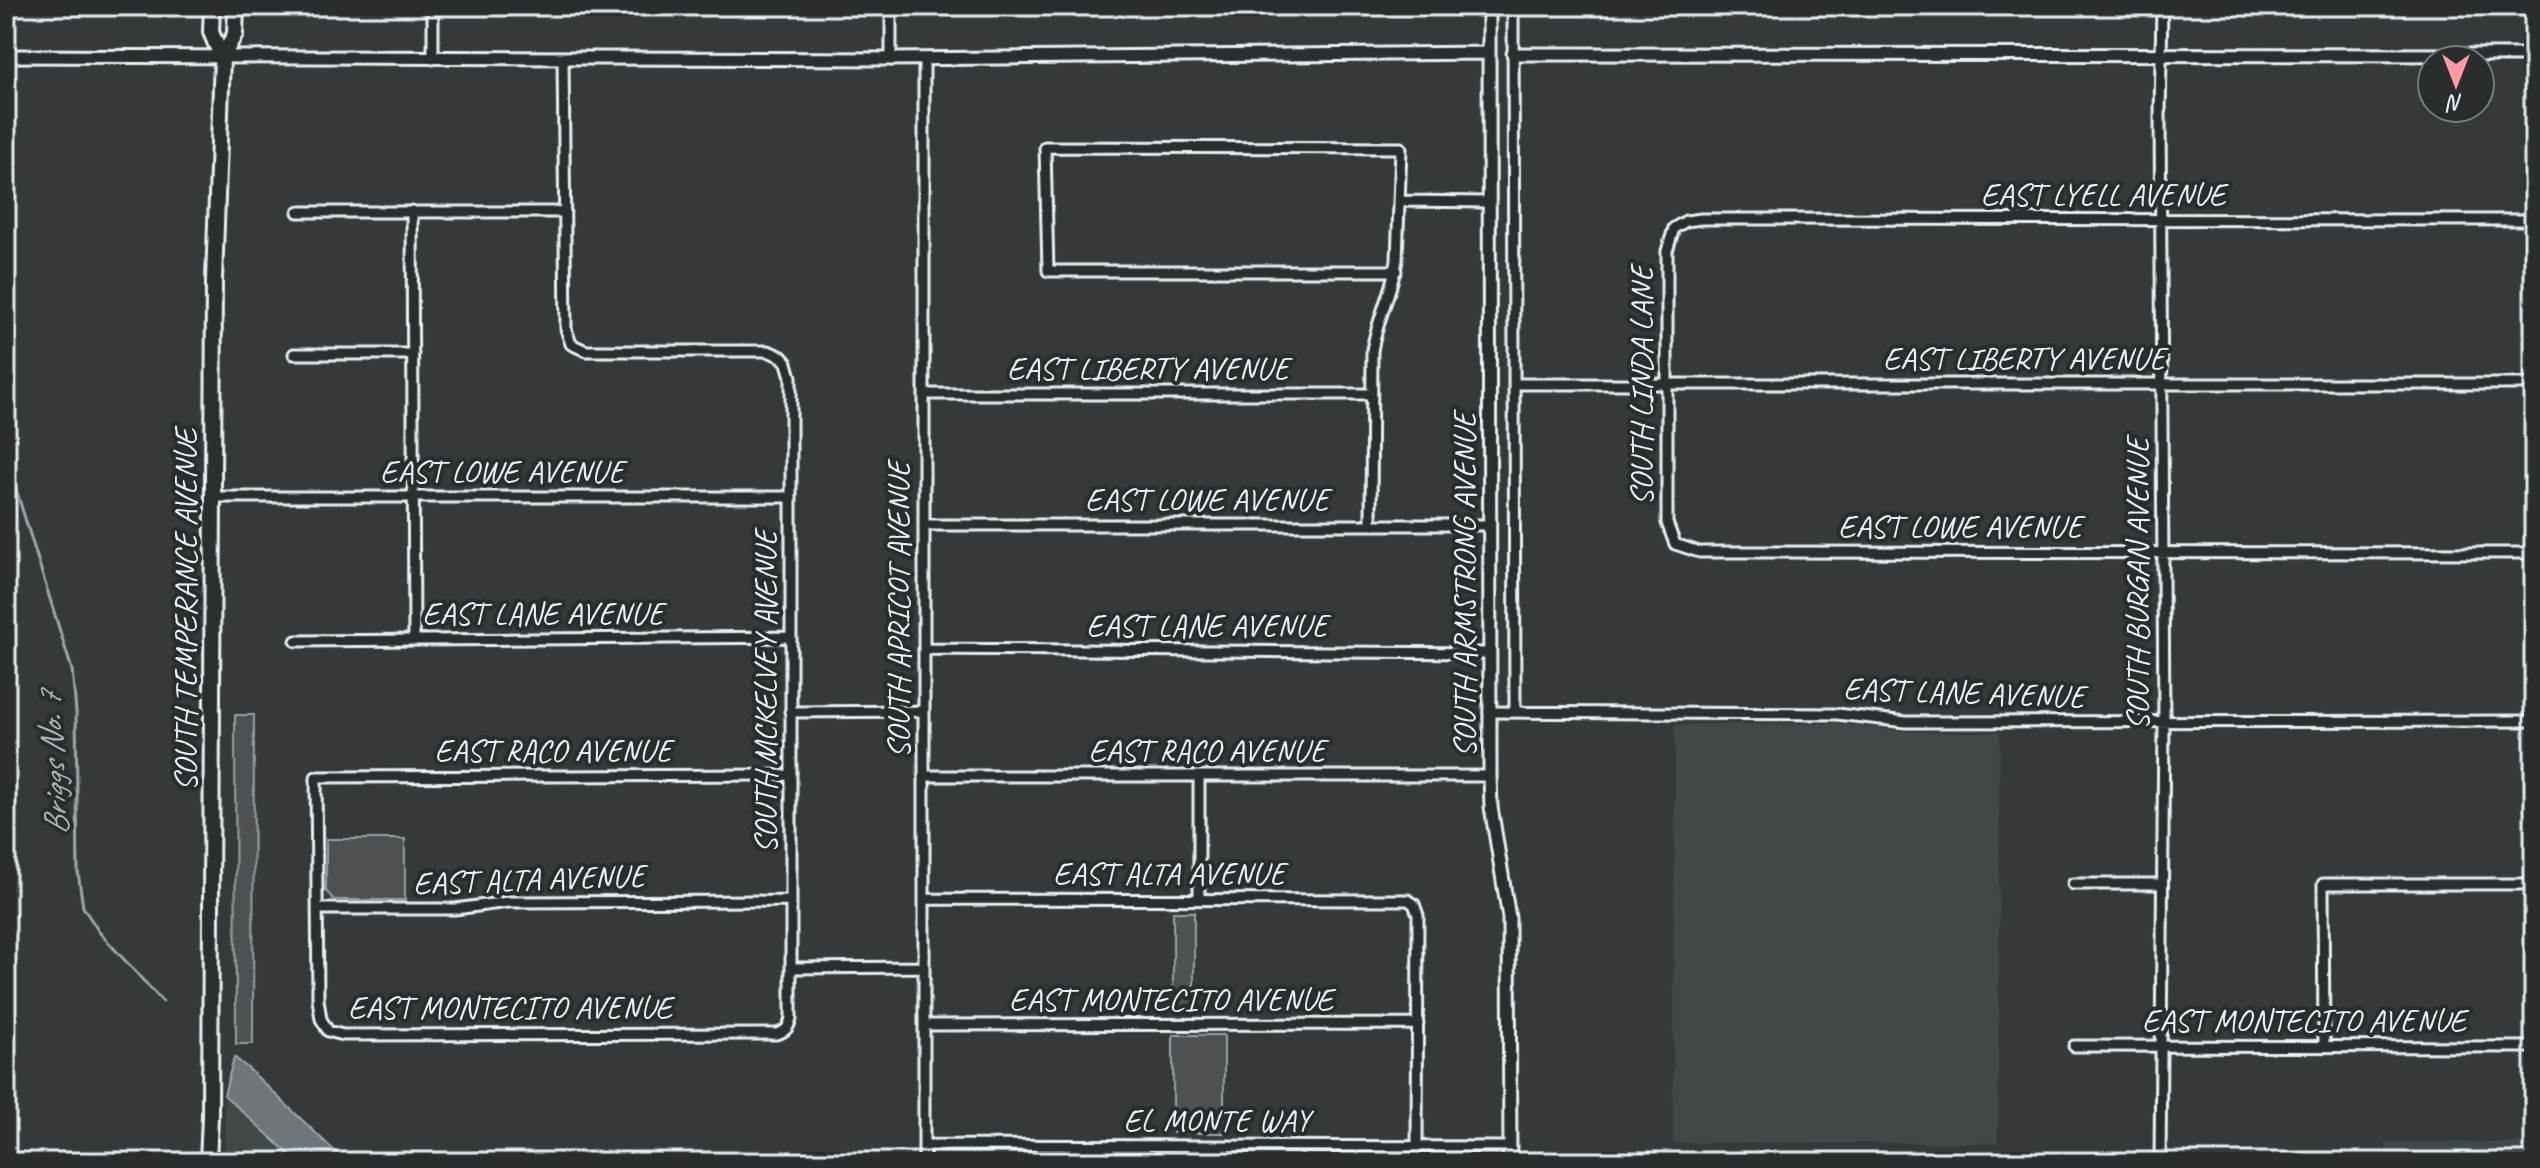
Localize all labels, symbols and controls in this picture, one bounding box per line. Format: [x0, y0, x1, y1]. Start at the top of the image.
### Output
north arrow [2416, 44, 2496, 124]
text: N [2446, 89, 2463, 117]
street label: EAST LYELL AVENUE [1981, 174, 2229, 215]
street label: SOUTH LINDA LANE [1621, 262, 1662, 506]
street label: EAST LIBERTY AVENUE [1883, 338, 2170, 379]
street label: EAST LIBERTY AVENUE [1007, 348, 1294, 389]
street label: SOUTH ARMSTRONG AVENUE [1444, 408, 1485, 757]
street label: SOUTH TEMPERANCE AVENUE [165, 425, 206, 791]
street label: SOUTH BURGAN AVENUE [2117, 433, 2158, 730]
street label: EAST LOWE AVENUE [380, 451, 628, 492]
street label: SOUTH APRICOT AVENUE [878, 457, 919, 758]
street label: EAST LOWE AVENUE [1085, 479, 1333, 520]
street label: EAST LOWE AVENUE [1838, 506, 2086, 547]
street label: SOUTH MCKELVEY AVENUE [745, 526, 786, 853]
street label: EAST LANE AVENUE [422, 593, 668, 634]
street label: EAST LANE AVENUE [1086, 605, 1332, 646]
street label: EAST LANE AVENUE [1843, 668, 2090, 717]
water label: Briggs No. 7 [27, 685, 78, 837]
street label: EAST RACO AVENUE [434, 730, 676, 771]
street label: EAST RACO AVENUE [1088, 730, 1330, 771]
street label: EAST ALTA AVENUE [1053, 853, 1290, 894]
street label: EAST ALTA AVENUE [412, 855, 650, 904]
street label: EAST MONTECITO AVENUE [1009, 979, 1337, 1020]
street label: EAST MONTECITO AVENUE [348, 987, 676, 1028]
street label: EAST MONTECITO AVENUE [2142, 1000, 2470, 1041]
street label: EL MONTE WAY [1124, 1100, 1314, 1141]

